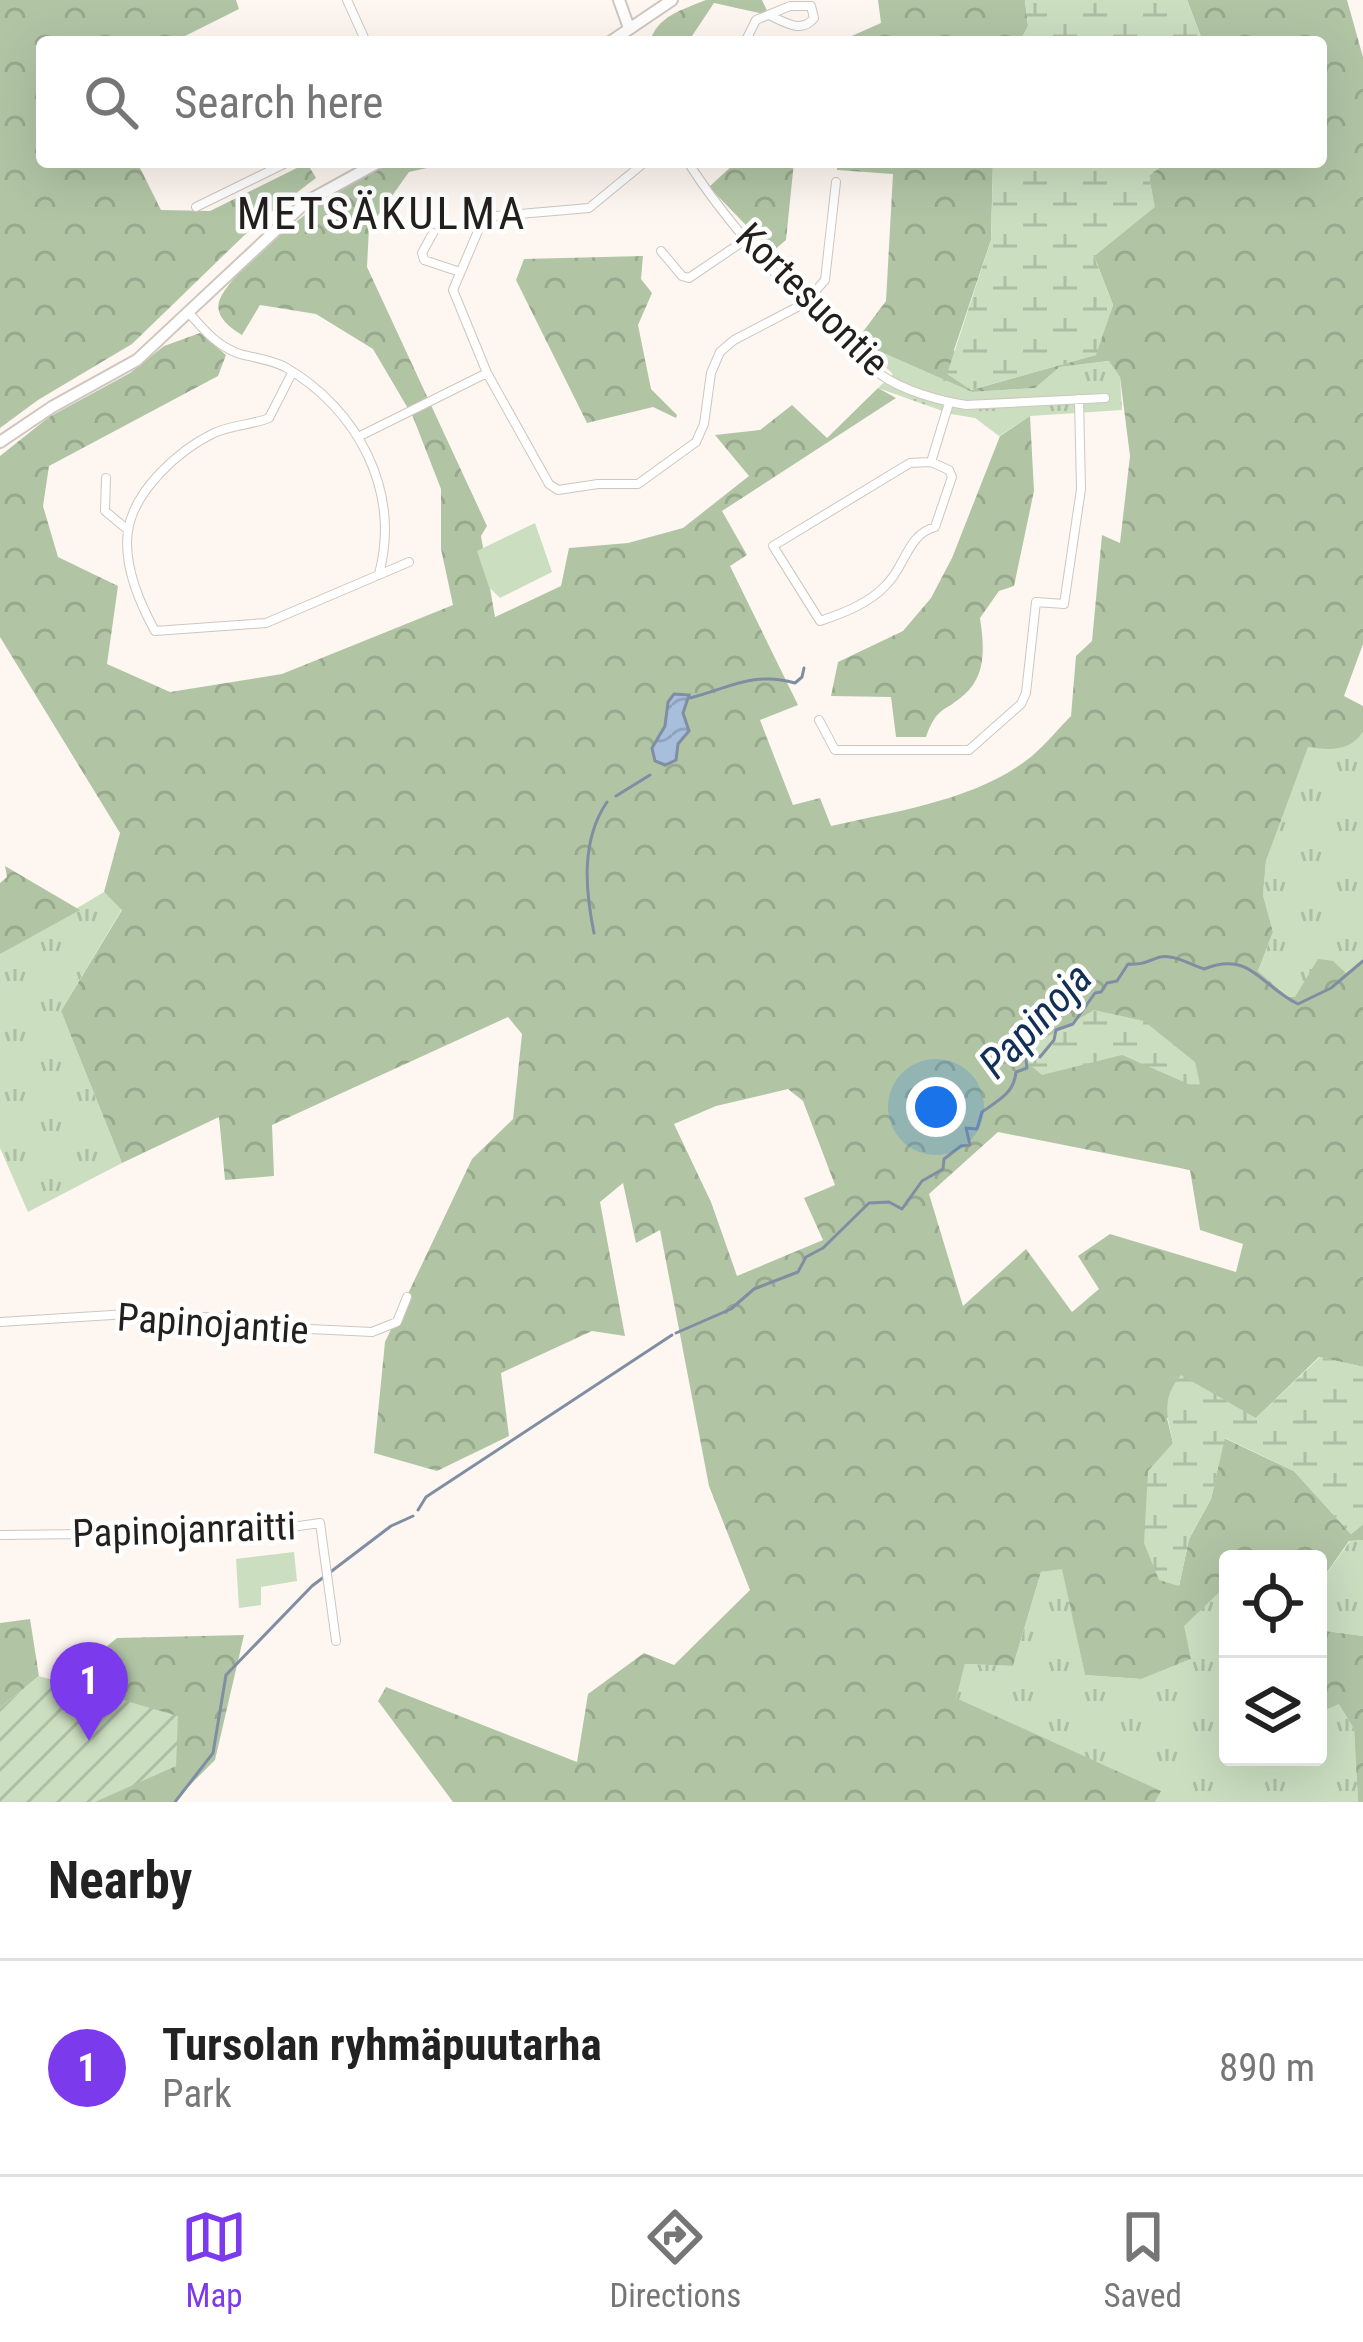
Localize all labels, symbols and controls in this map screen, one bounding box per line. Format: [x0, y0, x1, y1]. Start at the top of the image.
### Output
search box [36, 36, 1327, 168]
icon: search [78, 69, 144, 135]
text: Search here [174, 76, 383, 129]
district label: METSÄKULMA [237, 187, 527, 240]
street label: Kortesuontie [726, 214, 898, 386]
water label: Papinoja [969, 953, 1102, 1088]
your location [906, 1077, 966, 1137]
street label: Papinojantie [116, 1294, 310, 1354]
street label: Papinojanraitti [71, 1503, 297, 1557]
map controls [1219, 1550, 1327, 1766]
button: locate [1219, 1550, 1327, 1658]
pin: 1 [50, 1642, 128, 1741]
button: layers [1219, 1658, 1327, 1766]
text: Nearby [48, 1851, 192, 1910]
text: Tursolan ryhmäpuutarha [162, 2018, 602, 2071]
text: 1 [77, 2045, 97, 2091]
text: 890 m [1219, 2045, 1315, 2091]
text: Park [162, 2071, 232, 2117]
tab: Map [181, 2204, 247, 2315]
tab: Directions [609, 2204, 741, 2315]
tab: Saved [1103, 2204, 1182, 2315]

